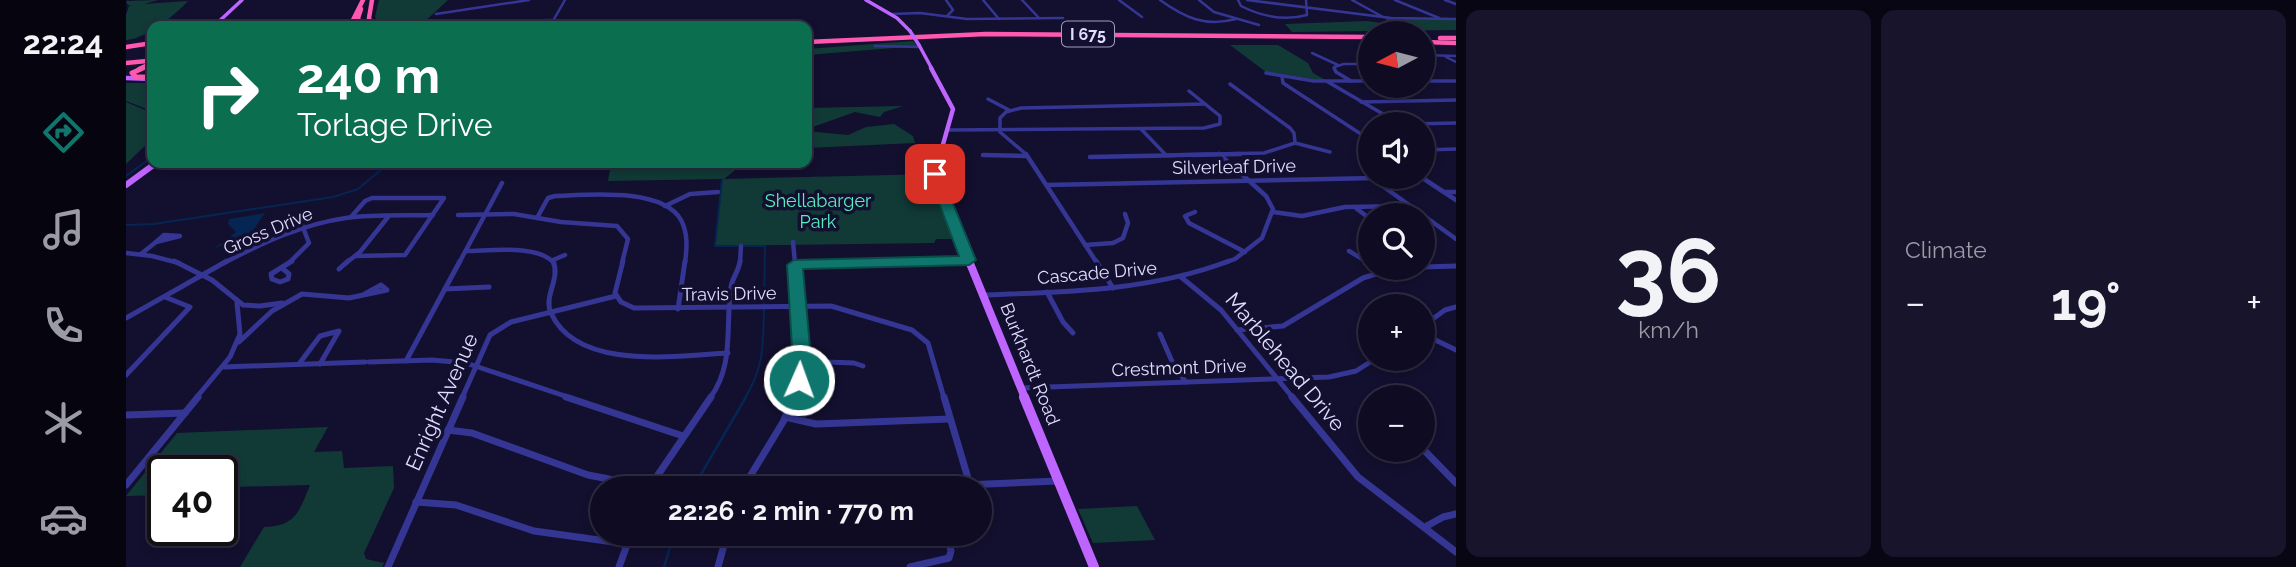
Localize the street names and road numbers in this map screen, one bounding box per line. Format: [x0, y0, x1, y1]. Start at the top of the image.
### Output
road number: I 675 [1062, 22, 1114, 46]
street label: Silverleaf Drive [1172, 155, 1297, 178]
street label: Gross Drive [220, 202, 316, 259]
street label: Cascade Drive [1036, 257, 1158, 288]
street label: Travis Drive [681, 282, 777, 305]
street label: Marblehead Drive [1220, 288, 1350, 436]
street label: Burkhardt Road [996, 300, 1065, 428]
street label: Enright Avenue [400, 329, 483, 474]
street label: Crestmont Drive [1111, 355, 1247, 380]

